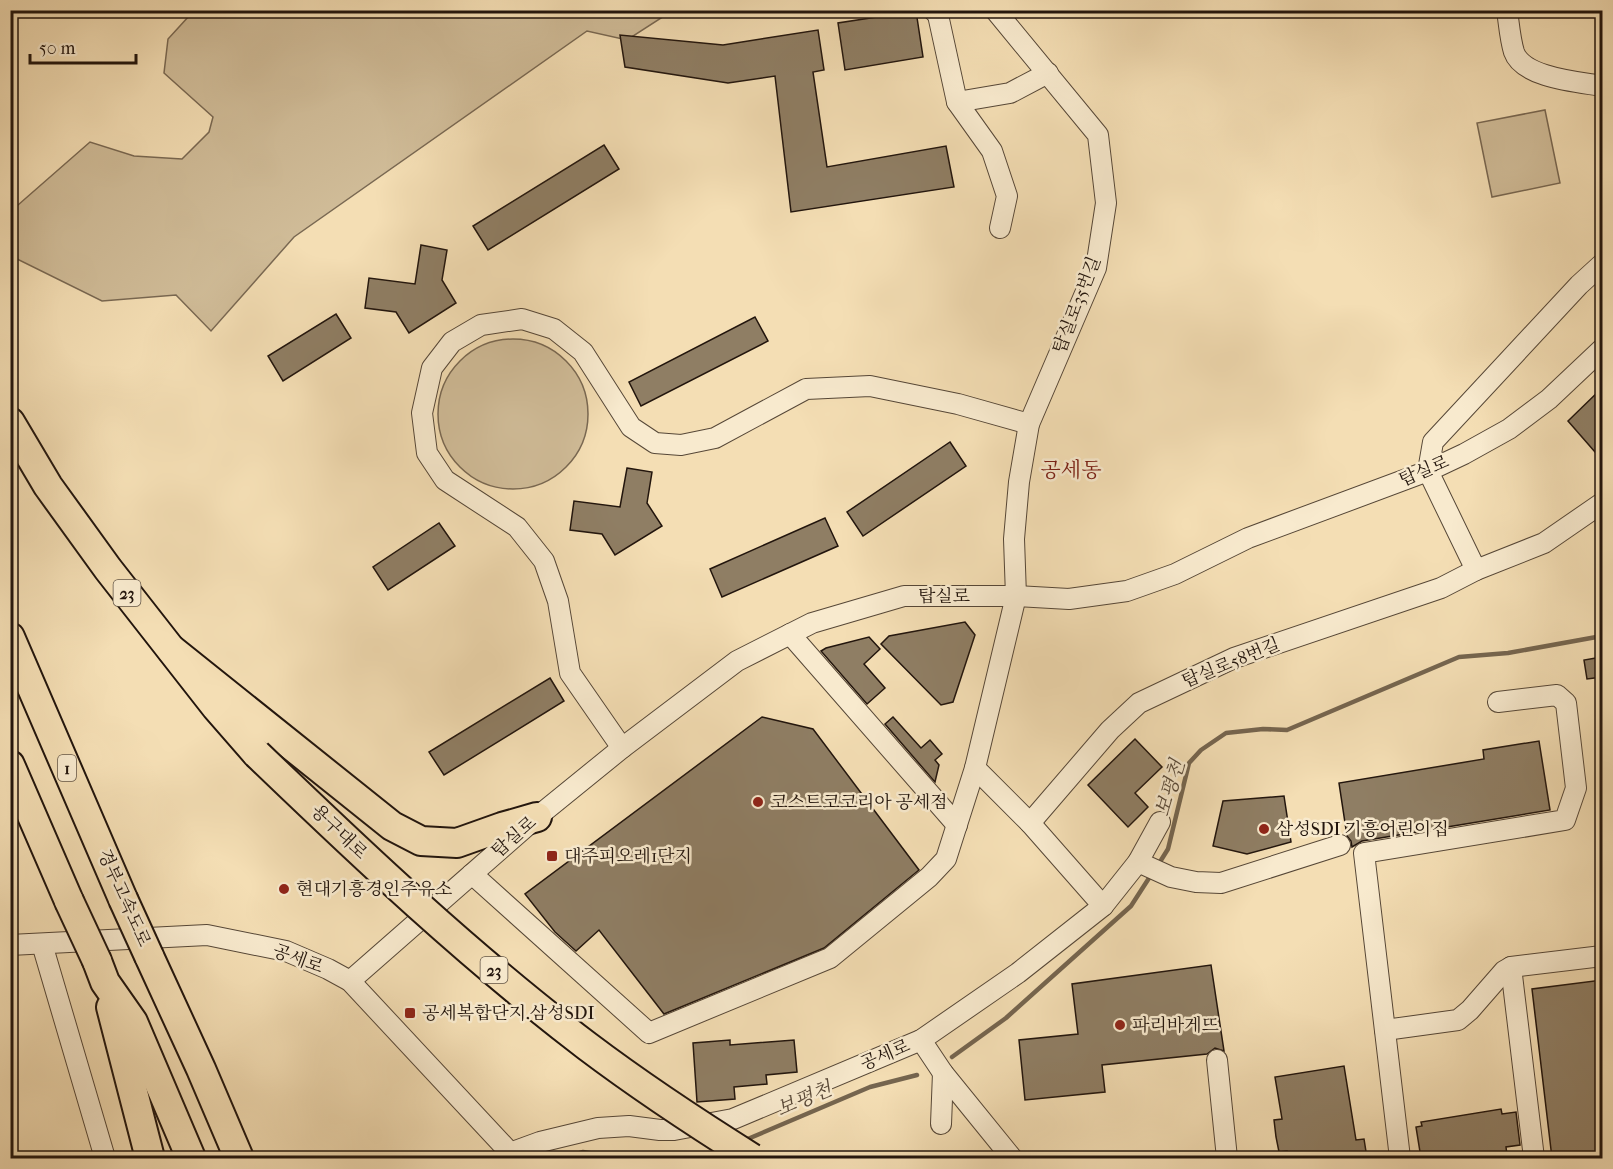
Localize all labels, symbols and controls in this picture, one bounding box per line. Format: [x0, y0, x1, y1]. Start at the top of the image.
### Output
scale bar [30, 27, 136, 65]
text: 50 m [39, 38, 76, 59]
street label: 탑실로35번길 [1049, 254, 1105, 356]
street label: 탑실로 [1396, 451, 1452, 491]
district label: 공세동 [1041, 458, 1101, 482]
road number: 23 [114, 580, 140, 606]
street label: 탑실로 [918, 586, 970, 607]
street label: 탑실로58번길 [1179, 634, 1283, 692]
road number: 1 [58, 755, 76, 781]
water label: 보평천 [1151, 755, 1190, 819]
place label: 코스트코코리아 공세점 [770, 792, 948, 813]
marker: 코스트코코리아 공세점 [751, 795, 765, 809]
street label: 용구대로 [307, 800, 371, 864]
street label: 탑실로 [487, 812, 541, 862]
place label: 삼성SDI 기흥어린이집 [1276, 819, 1449, 840]
marker: 삼성SDI 기흥어린이집 [1257, 822, 1271, 836]
street label: 경부고속도로 [93, 846, 155, 950]
place label: 대주피오레1단지 [564, 846, 692, 867]
marker: 대주피오레1단지 [545, 849, 559, 863]
place label: 현대기흥경인주유소 [296, 879, 453, 900]
marker: 현대기흥경인주유소 [277, 882, 291, 896]
street label: 공세로 [270, 940, 326, 978]
road number: 23 [480, 957, 508, 983]
place label: 공세복합단지.삼성SDI [422, 1003, 594, 1024]
marker: 공세복합단지.삼성SDI [403, 1006, 417, 1020]
place label: 파리바게뜨 [1132, 1015, 1220, 1036]
marker: 파리바게뜨 [1113, 1018, 1127, 1032]
street label: 공세로 [857, 1035, 913, 1075]
water label: 보평천 [773, 1076, 837, 1121]

